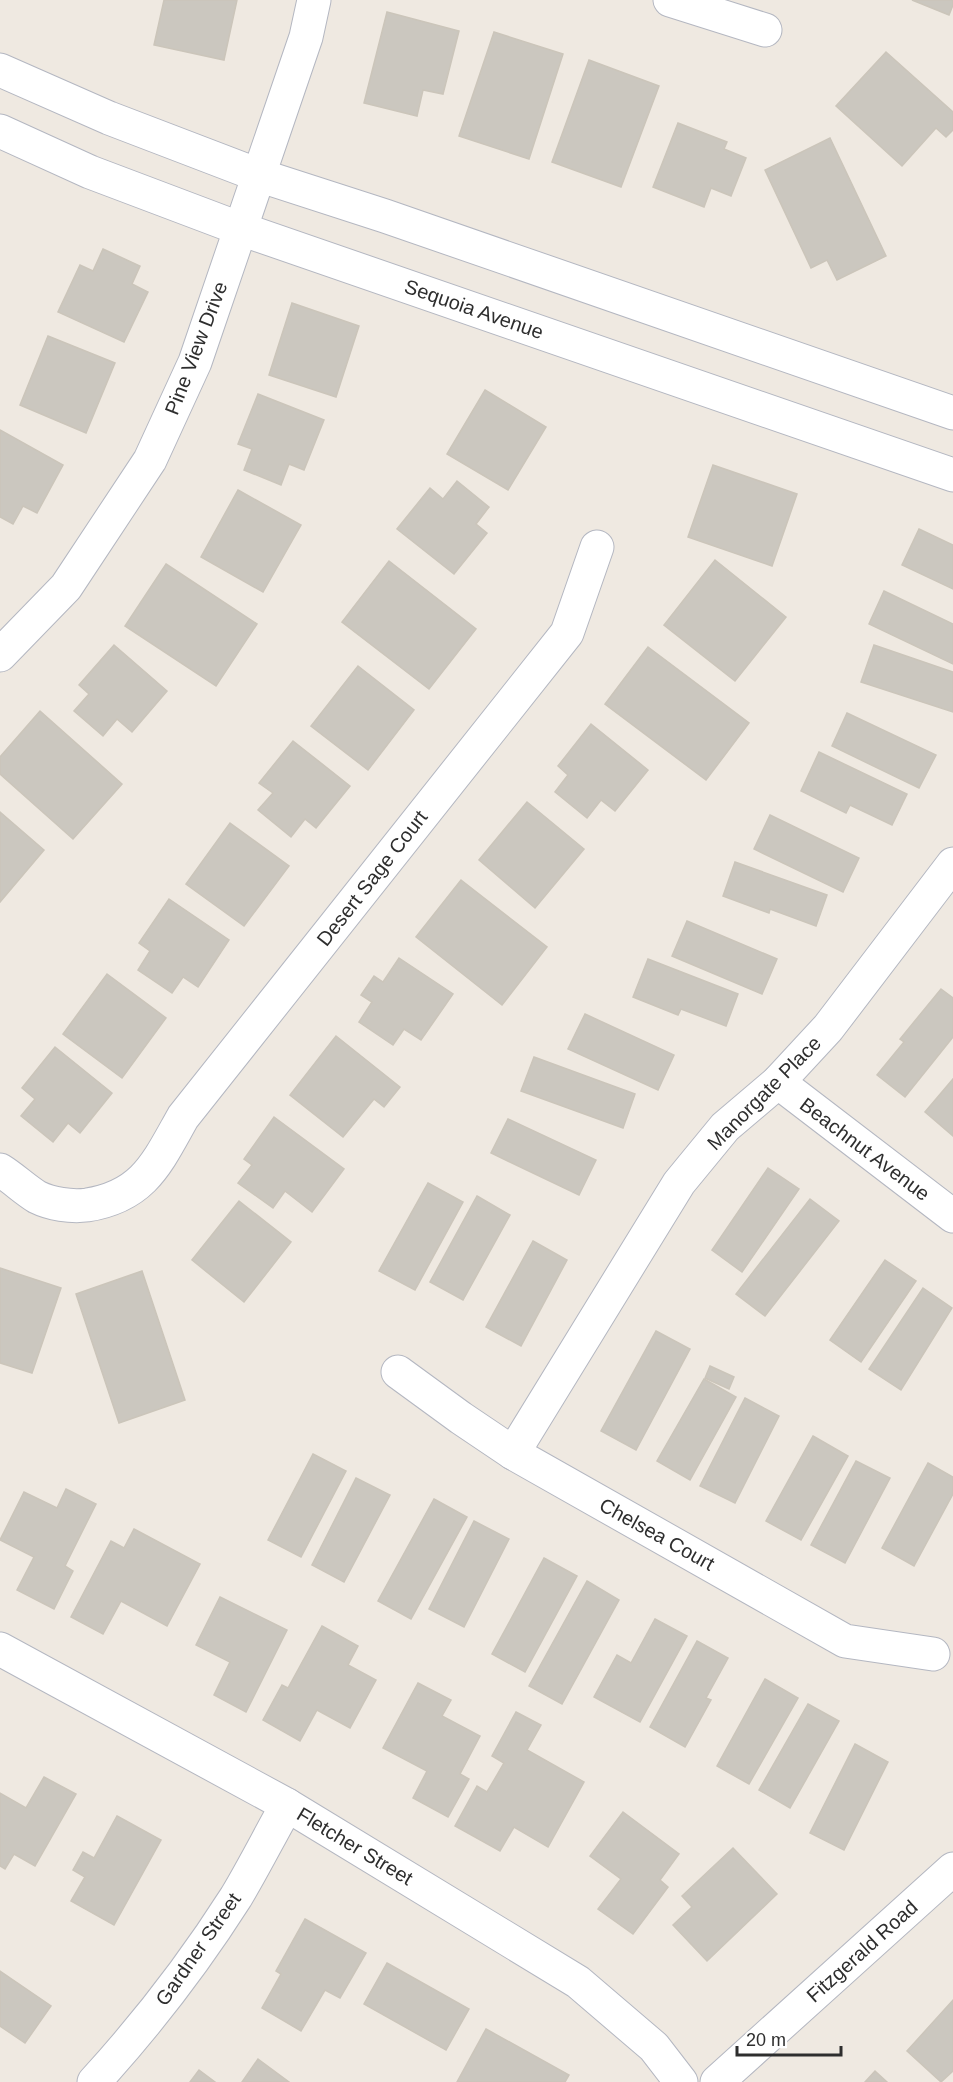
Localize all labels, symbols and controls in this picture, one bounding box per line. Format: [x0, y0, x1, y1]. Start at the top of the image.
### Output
street label: Sequoia Avenue [402, 275, 546, 343]
street label: Pine View Drive [160, 278, 232, 418]
street label: Desert Sage Court [312, 806, 432, 950]
street label: Manorgate Place [703, 1032, 825, 1154]
street label: Beachnut Avenue [796, 1093, 934, 1205]
street label: Chelsea Court [596, 1493, 719, 1575]
street label: Fletcher Street [293, 1803, 417, 1889]
street label: Gardner Street [151, 1888, 245, 2009]
street label: Fitzgerald Road [802, 1896, 922, 2006]
scale bar [737, 2019, 840, 2057]
text: 20 m [746, 2030, 786, 2050]

